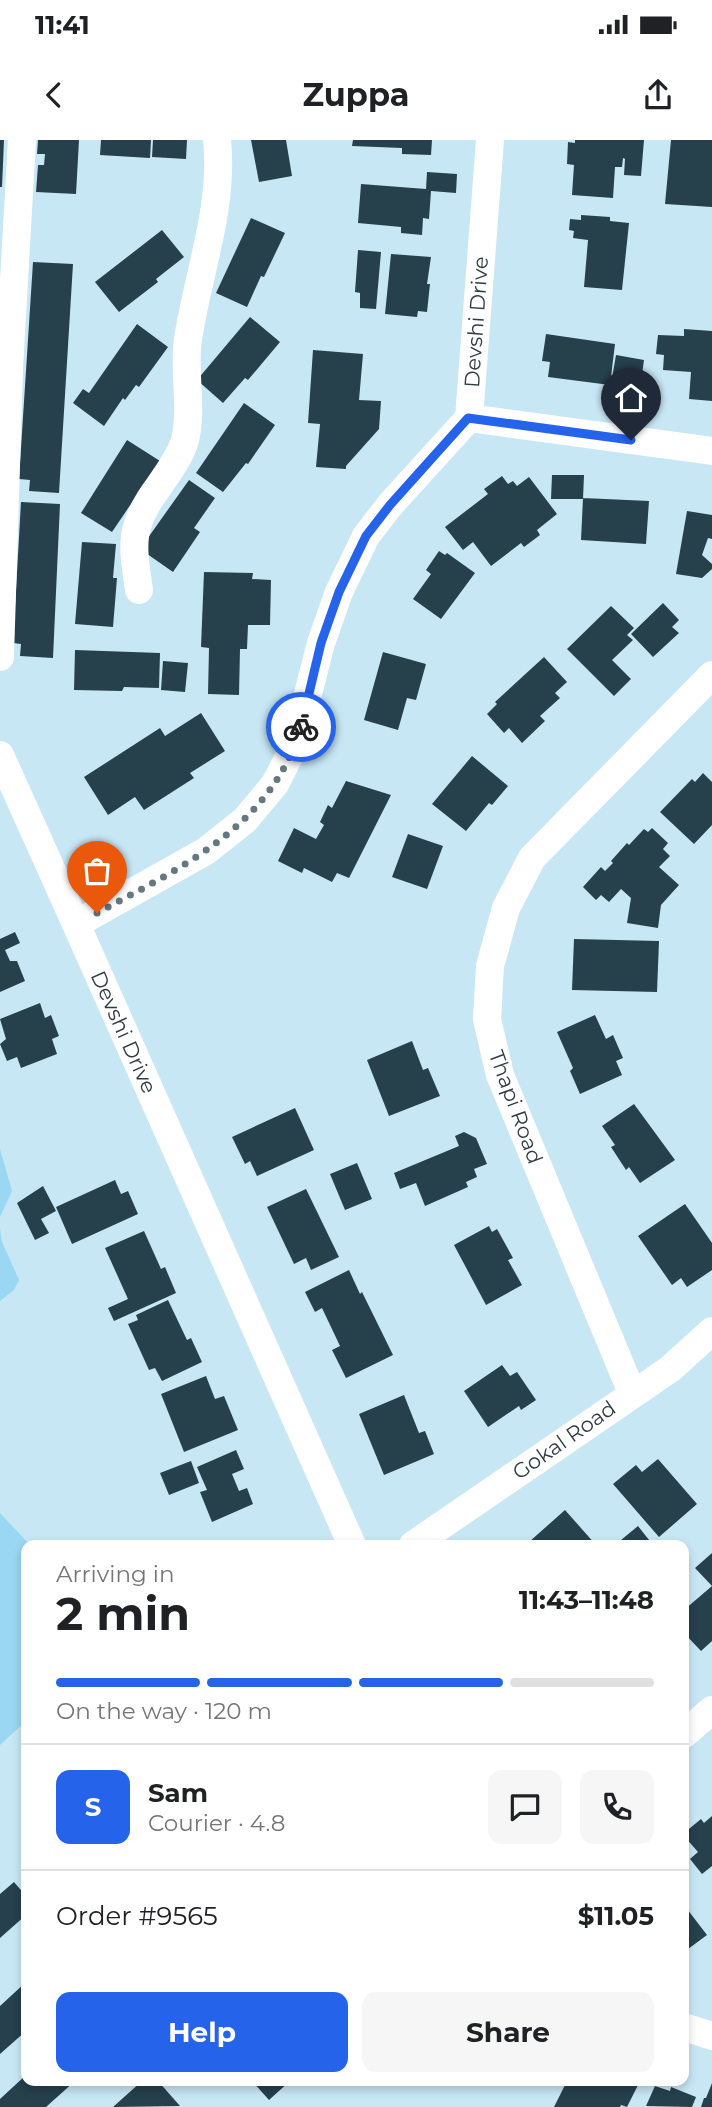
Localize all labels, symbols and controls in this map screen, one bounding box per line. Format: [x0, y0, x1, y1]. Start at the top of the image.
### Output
text: 11:41 [35, 9, 90, 41]
text: Zuppa [303, 75, 409, 114]
icon: back [35, 76, 73, 114]
icon: share [639, 76, 677, 114]
street label: Devshi Drive [459, 255, 493, 389]
pin [601, 368, 661, 440]
icon: home [612, 379, 650, 417]
courier [266, 692, 336, 762]
icon: bike [282, 708, 320, 746]
pin [67, 841, 127, 913]
icon: bag [78, 852, 116, 890]
street label: Devshi Drive [86, 967, 162, 1097]
street label: Thapi Road [484, 1047, 548, 1167]
street label: Gokal Road [508, 1395, 620, 1485]
text: Arriving in [56, 1560, 175, 1588]
text: 11:43–11:48 [519, 1584, 654, 1616]
text: 2 min [56, 1585, 190, 1642]
text: On the way · 120 m [56, 1697, 272, 1725]
button: chat [488, 1770, 562, 1844]
button: phone [580, 1770, 654, 1844]
text: Sam [148, 1777, 208, 1809]
text: S [85, 1791, 101, 1823]
text: Courier · 4.8 [148, 1809, 285, 1837]
text: Order #9565 [56, 1900, 218, 1932]
text: $11.05 [578, 1900, 654, 1932]
button: Help [56, 1992, 348, 2072]
button: Share [362, 1992, 654, 2072]

